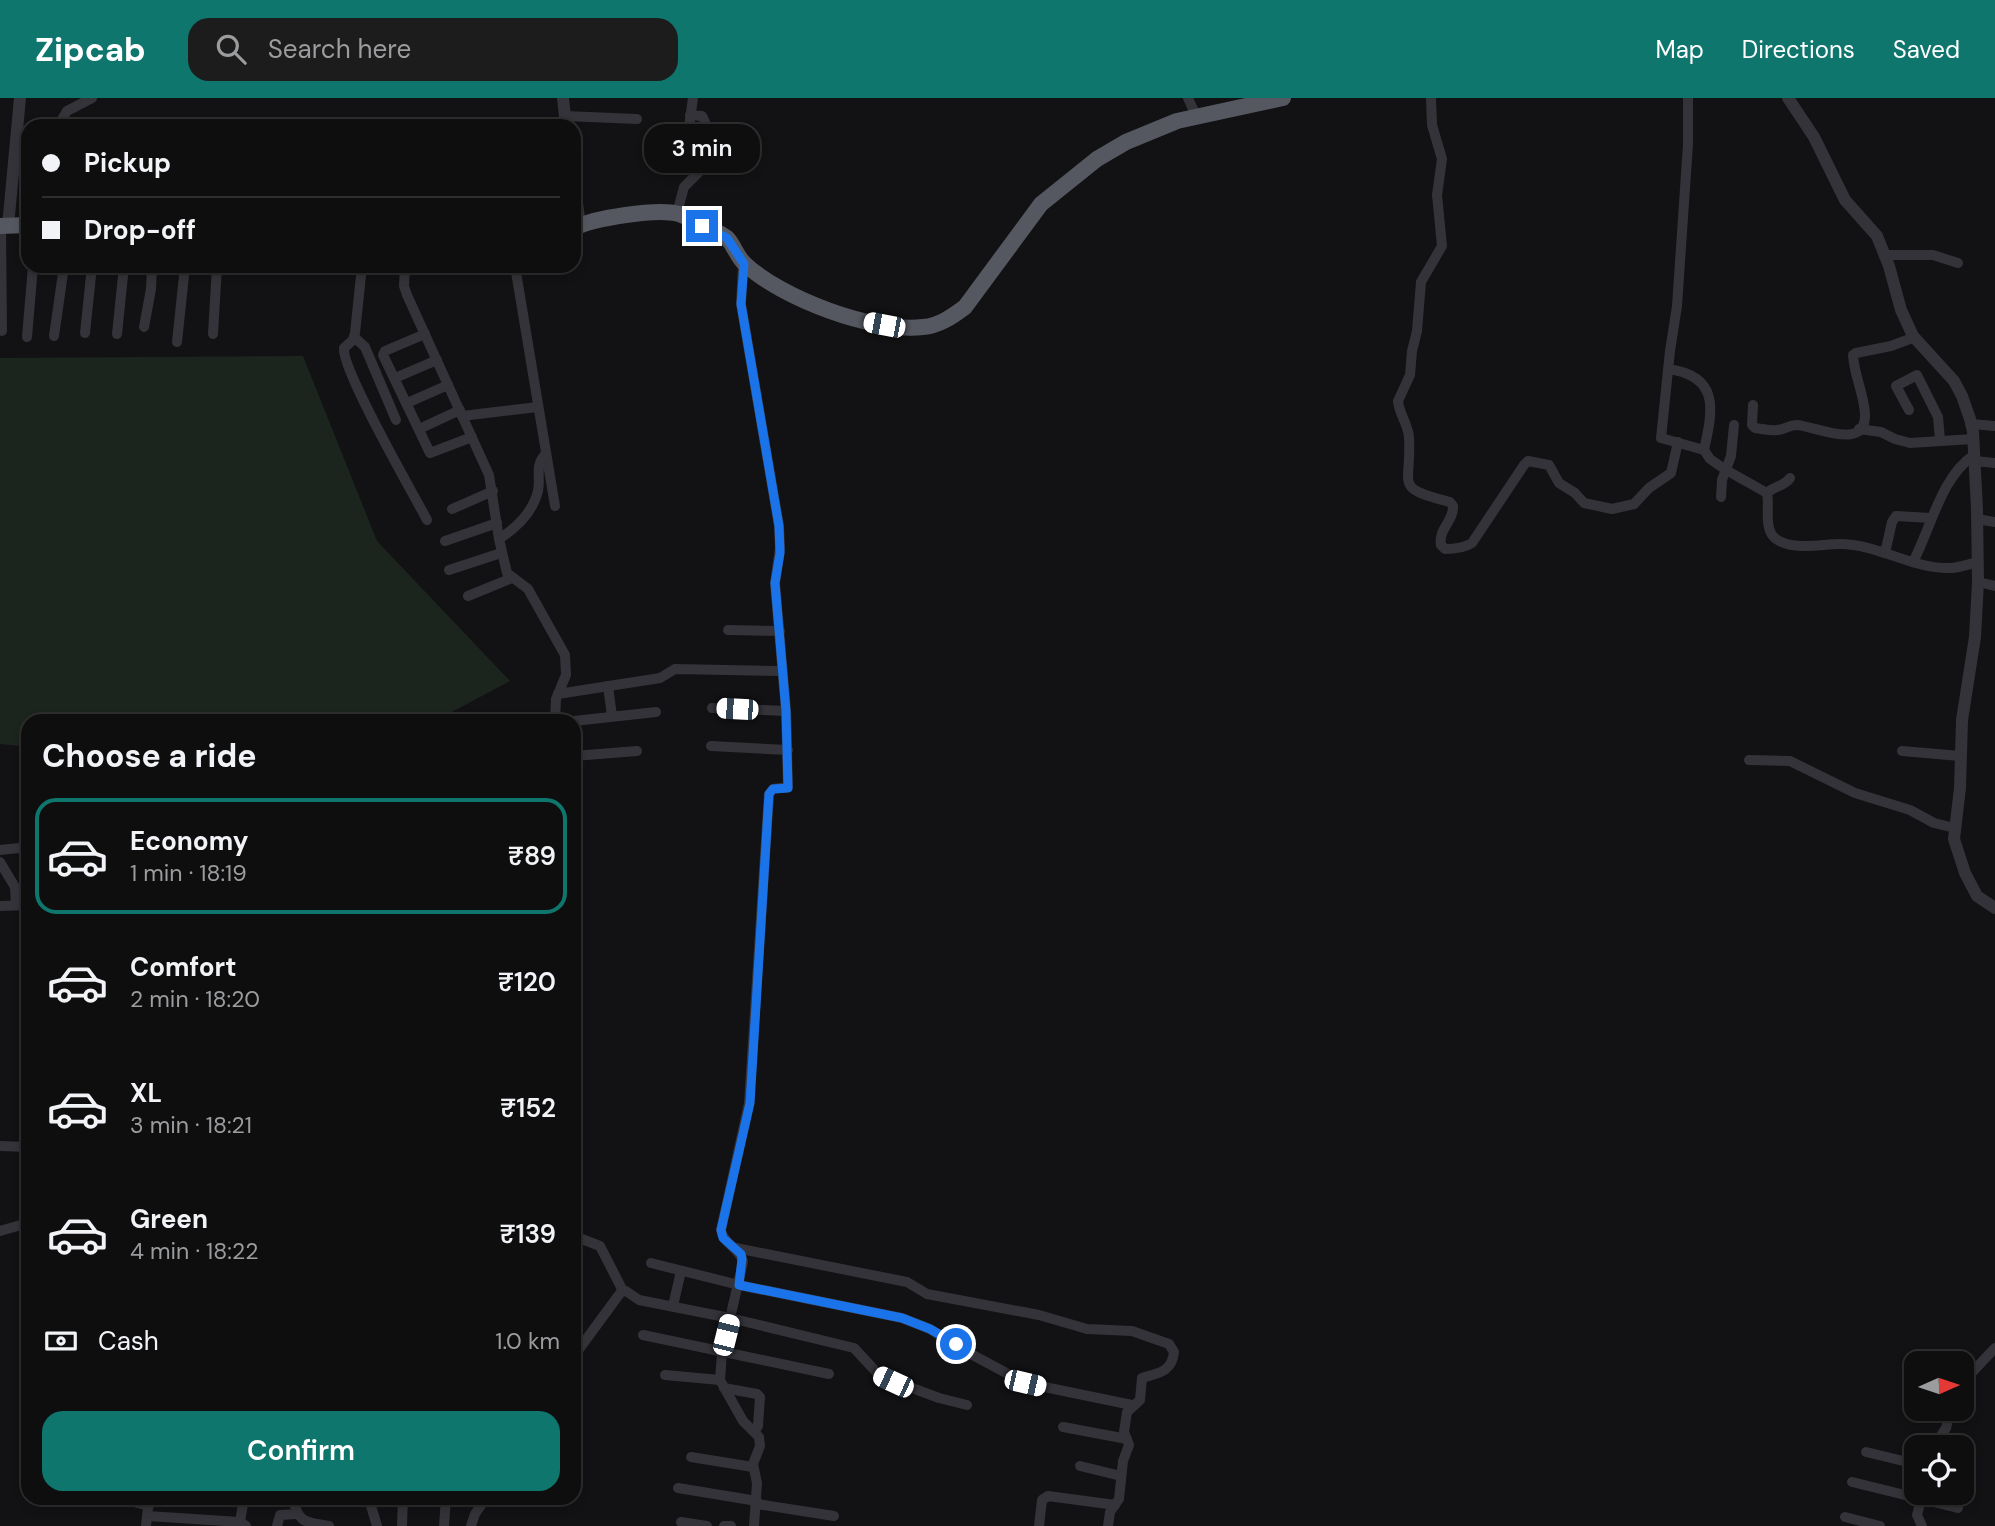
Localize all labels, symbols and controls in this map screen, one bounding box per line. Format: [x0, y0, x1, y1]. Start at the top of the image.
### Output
search box [188, 18, 678, 81]
text: Zipcab [35, 28, 146, 71]
icon: search [212, 30, 250, 68]
text: Search here [268, 32, 411, 66]
text: Map [1656, 34, 1704, 65]
text: Directions [1742, 34, 1855, 65]
text: Saved [1893, 34, 1960, 65]
callout: 3 min [644, 124, 760, 174]
text: 3 min [672, 133, 732, 163]
text: Pickup [84, 146, 171, 180]
route end [686, 210, 718, 242]
text: Drop-off [84, 213, 196, 247]
car [862, 311, 907, 339]
car [716, 697, 759, 721]
text: Choose a ride [42, 735, 257, 777]
text: Economy [130, 824, 248, 858]
icon: car [46, 825, 109, 888]
text: ₹89 [508, 839, 556, 873]
text: 1 min · 18:19 [130, 858, 247, 888]
text: Comfort [130, 950, 236, 984]
icon: car [46, 951, 109, 1014]
text: ₹120 [498, 965, 556, 999]
text: 2 min · 18:20 [130, 984, 260, 1014]
text: XL [130, 1076, 162, 1110]
icon: car [46, 1077, 109, 1140]
text: ₹152 [500, 1091, 556, 1125]
text: 3 min · 18:21 [130, 1110, 252, 1140]
text: Green [130, 1202, 208, 1236]
icon: car [46, 1203, 109, 1266]
text: ₹139 [499, 1217, 556, 1251]
text: 4 min · 18:22 [130, 1236, 258, 1266]
car [711, 1312, 742, 1358]
icon: cash [42, 1322, 80, 1360]
text: Cash [98, 1324, 159, 1358]
text: 1.0 km [495, 1326, 560, 1356]
route start [940, 1328, 972, 1360]
north arrow [1904, 1351, 1974, 1421]
map controls [1904, 1351, 1974, 1505]
car [870, 1364, 917, 1400]
car [1003, 1368, 1048, 1398]
button: Confirm [42, 1411, 560, 1491]
button: locate [1904, 1435, 1974, 1505]

